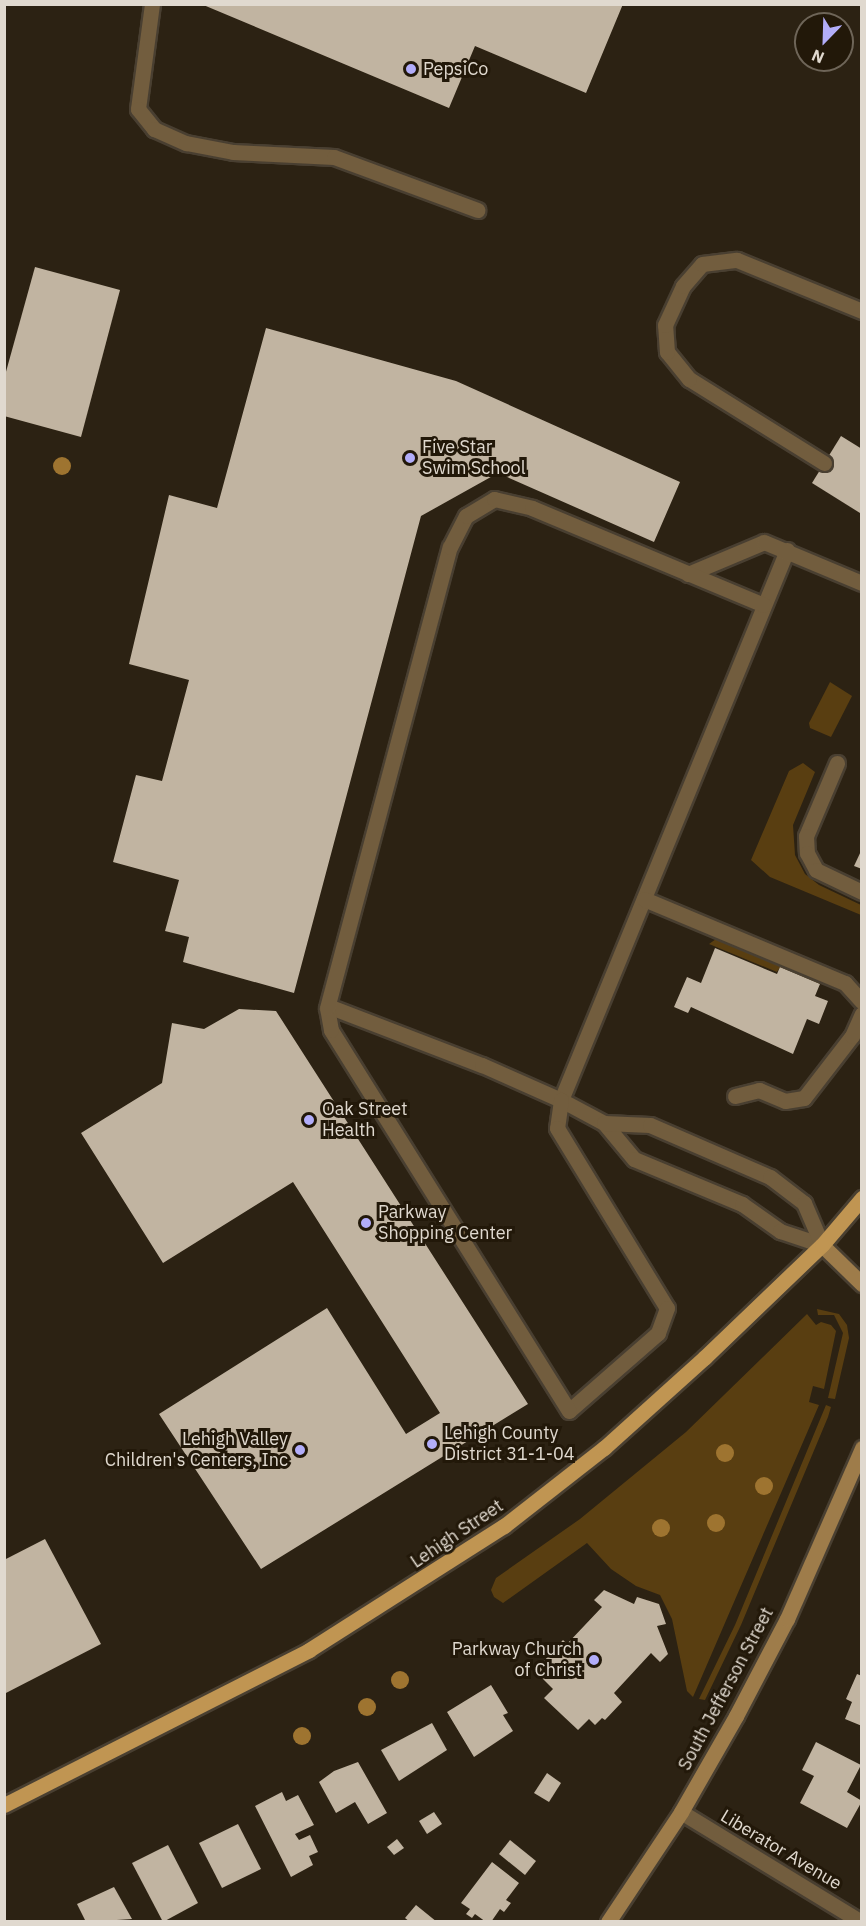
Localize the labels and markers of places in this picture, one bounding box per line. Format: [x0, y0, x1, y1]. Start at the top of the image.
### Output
place label: PepsiCo [423, 58, 488, 80]
marker: PepsiCo [404, 62, 418, 76]
place label: Five Star Swim School [422, 437, 526, 480]
marker: Five Star Swim School [403, 451, 417, 465]
place label: Oak Street Health [322, 1099, 407, 1142]
marker: Oak Street Health [300, 1111, 318, 1129]
place label: Parkway Shopping Center [378, 1202, 512, 1244]
marker: Parkway Shopping Center [359, 1216, 373, 1230]
place label: Lehigh County District 31-1-04 [444, 1423, 575, 1466]
place label: Lehigh Valley Children's Centers, Inc [105, 1429, 288, 1472]
marker: Lehigh County District 31-1-04 [425, 1437, 439, 1451]
marker: Lehigh Valley Children's Centers, Inc [293, 1443, 307, 1457]
place label: Parkway Church of Christ [452, 1639, 582, 1682]
marker: Parkway Church of Christ [587, 1653, 601, 1667]

